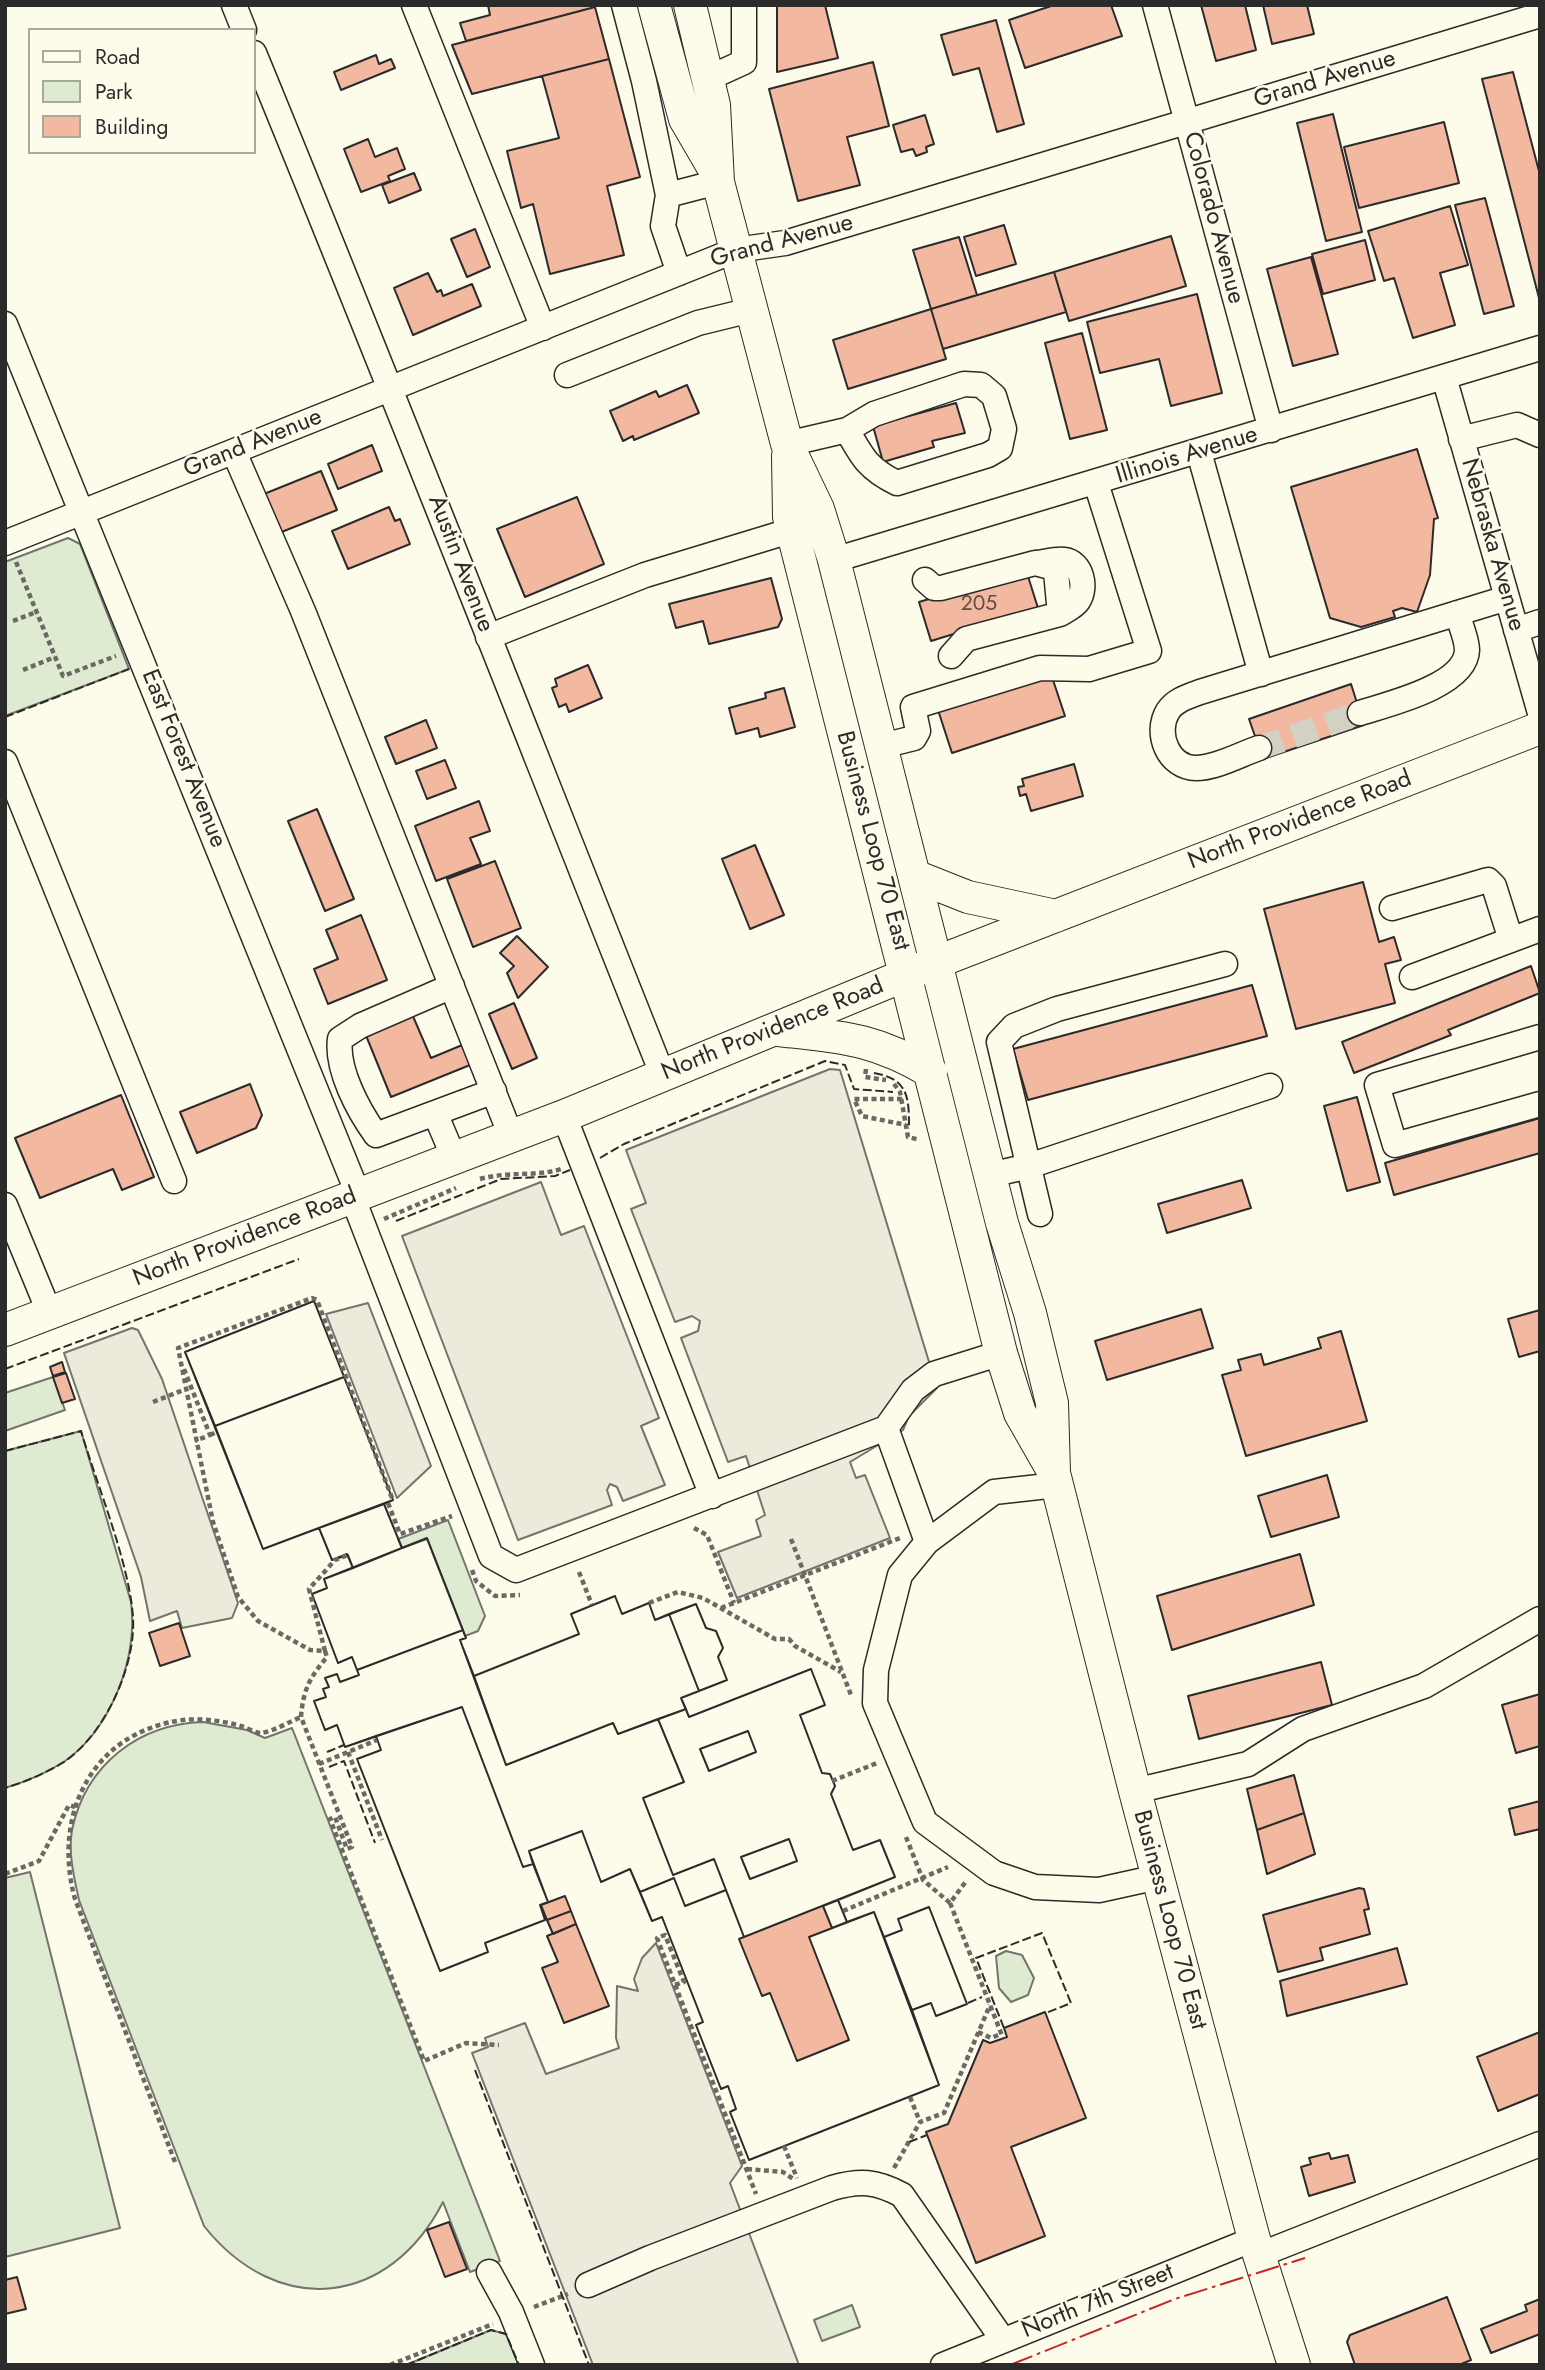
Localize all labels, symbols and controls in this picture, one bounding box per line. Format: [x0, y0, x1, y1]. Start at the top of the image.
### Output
legend [28, 28, 256, 154]
text: Road [95, 42, 140, 72]
street label: Grand Avenue [1251, 45, 1399, 115]
text: Park [95, 77, 132, 107]
text: Building [95, 112, 168, 142]
street label: Colorado Avenue [1176, 129, 1250, 307]
street label: Grand Avenue [707, 209, 857, 275]
street label: Grand Avenue [180, 403, 326, 485]
street label: Illinois Avenue [1113, 421, 1261, 491]
street label: Nebraska Avenue [1454, 455, 1530, 635]
street label: Austin Avenue [421, 492, 499, 636]
house number: 205 [961, 592, 997, 618]
street label: East Forest Avenue [134, 666, 232, 852]
street label: Business Loop 70 East [829, 728, 915, 954]
street label: North Providence Road [1184, 765, 1416, 877]
street label: North Providence Road [658, 972, 888, 1088]
street label: North Providence Road [129, 1182, 361, 1294]
street label: Business Loop 70 East [1126, 1807, 1212, 2033]
street label: North 7th Street [1018, 2259, 1178, 2345]

